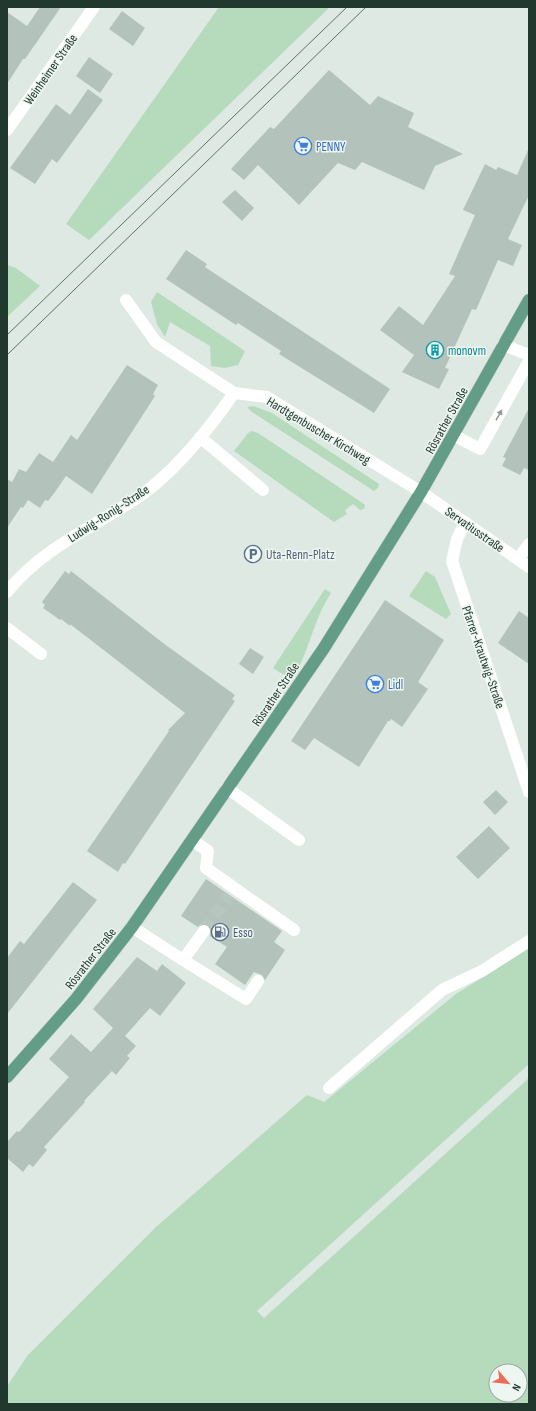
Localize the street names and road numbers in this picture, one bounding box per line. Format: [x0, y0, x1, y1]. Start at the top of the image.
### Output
street label: Weinheimer Straße [21, 31, 81, 108]
street label: Rösrather Straße [422, 384, 472, 457]
street label: Hardtgenbuscher Kirchweg [264, 394, 373, 468]
street label: Ludwig-Ronig-Straße [65, 482, 152, 546]
street label: Servatiusstraße [442, 504, 507, 556]
street label: Pfarrer-Krautwig-Straße [458, 604, 508, 711]
street label: Rösrather Straße [249, 660, 303, 730]
street label: Rösrather Straße [62, 925, 120, 993]

